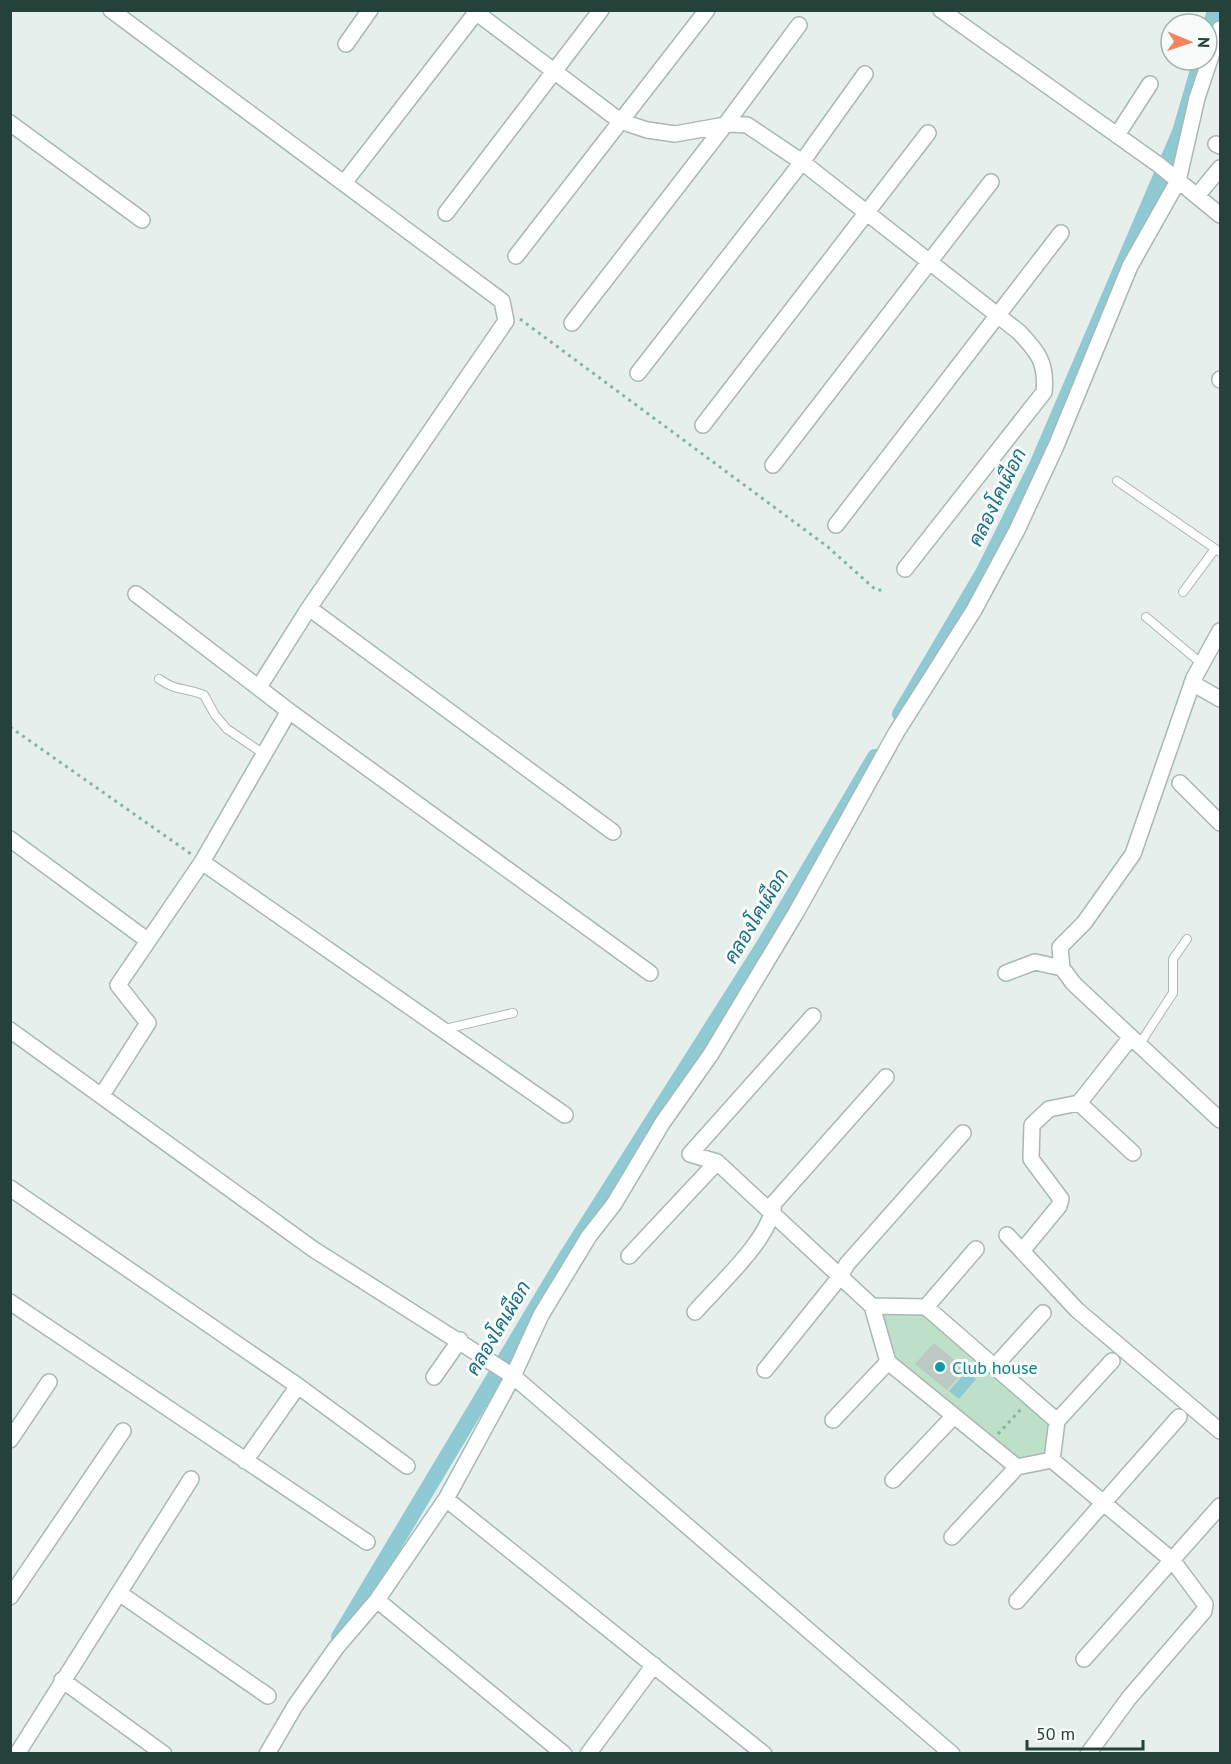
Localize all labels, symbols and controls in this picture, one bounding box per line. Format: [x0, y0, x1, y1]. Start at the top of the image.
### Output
north arrow [1159, 12, 1219, 72]
text: N [1194, 37, 1214, 48]
water label: คลองโคเผือก [962, 444, 1032, 550]
water label: คลองโคเผือก [718, 864, 794, 968]
water label: คลองโคเผือก [460, 1276, 536, 1380]
place label: Club house [952, 1356, 1038, 1379]
marker: Club house [933, 1360, 947, 1374]
scale bar [1027, 1713, 1142, 1751]
text: 50 m [1036, 1722, 1075, 1745]

